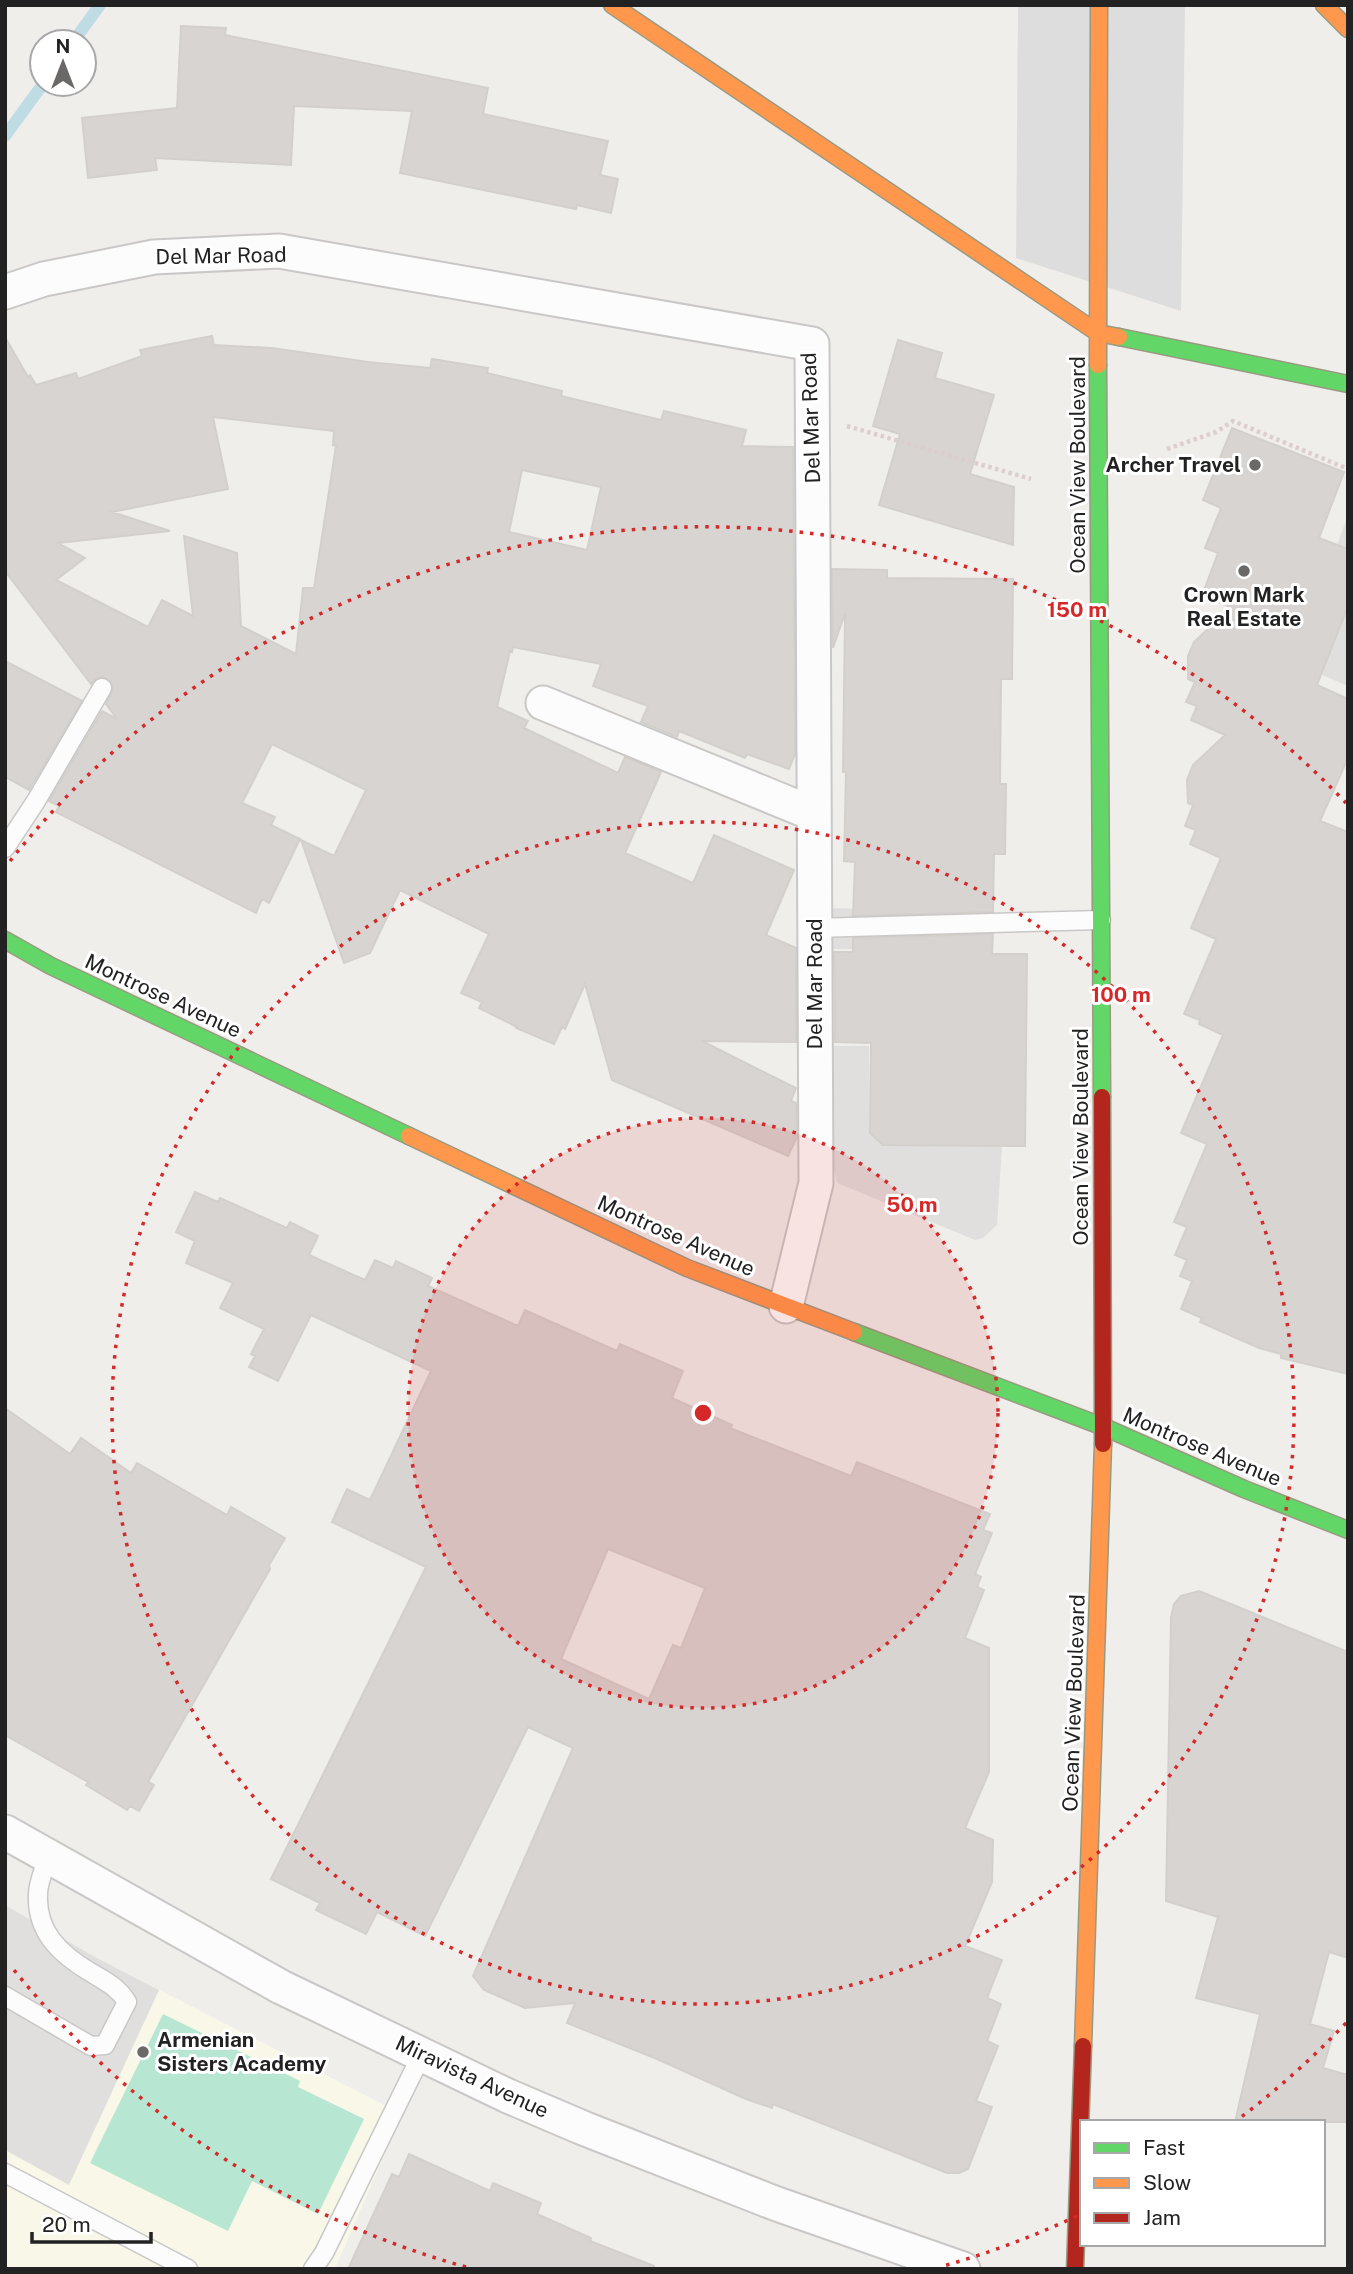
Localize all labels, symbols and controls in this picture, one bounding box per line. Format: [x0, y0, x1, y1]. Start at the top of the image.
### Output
north arrow [28, 28, 98, 98]
text: N [56, 35, 70, 57]
street label: Del Mar Road [155, 242, 287, 269]
street label: Del Mar Road [796, 352, 825, 484]
street label: Ocean View Boulevard [1065, 356, 1090, 574]
place label: Archer Travel [1106, 452, 1241, 477]
marker: Archer Travel [1247, 457, 1263, 473]
marker: Crown Mark Real Estate [1236, 563, 1252, 579]
place label: Crown Mark Real Estate [1183, 582, 1305, 631]
text: 150 m [1047, 597, 1107, 622]
street label: Del Mar Road [802, 918, 827, 1050]
street label: Montrose Avenue [81, 948, 245, 1043]
text: 100 m [1091, 982, 1151, 1007]
street label: Ocean View Boulevard [1068, 1028, 1093, 1246]
street label: Montrose Avenue [594, 1190, 759, 1281]
text: 50 m [886, 1192, 938, 1217]
centre of rings [691, 1401, 715, 1425]
street label: Montrose Avenue [1119, 1402, 1285, 1491]
street label: Ocean View Boulevard [1057, 1594, 1090, 1812]
place label: Armenian Sisters Academy [157, 2027, 326, 2076]
street label: Miravista Avenue [392, 2030, 553, 2123]
marker: Armenian Sisters Academy [135, 2044, 151, 2060]
legend [1080, 2120, 1325, 2246]
text: Fast [1143, 2135, 1185, 2160]
text: Slow [1143, 2170, 1191, 2195]
scale bar [32, 2200, 150, 2244]
text: Jam [1143, 2205, 1181, 2230]
text: 20 m [42, 2212, 91, 2237]

